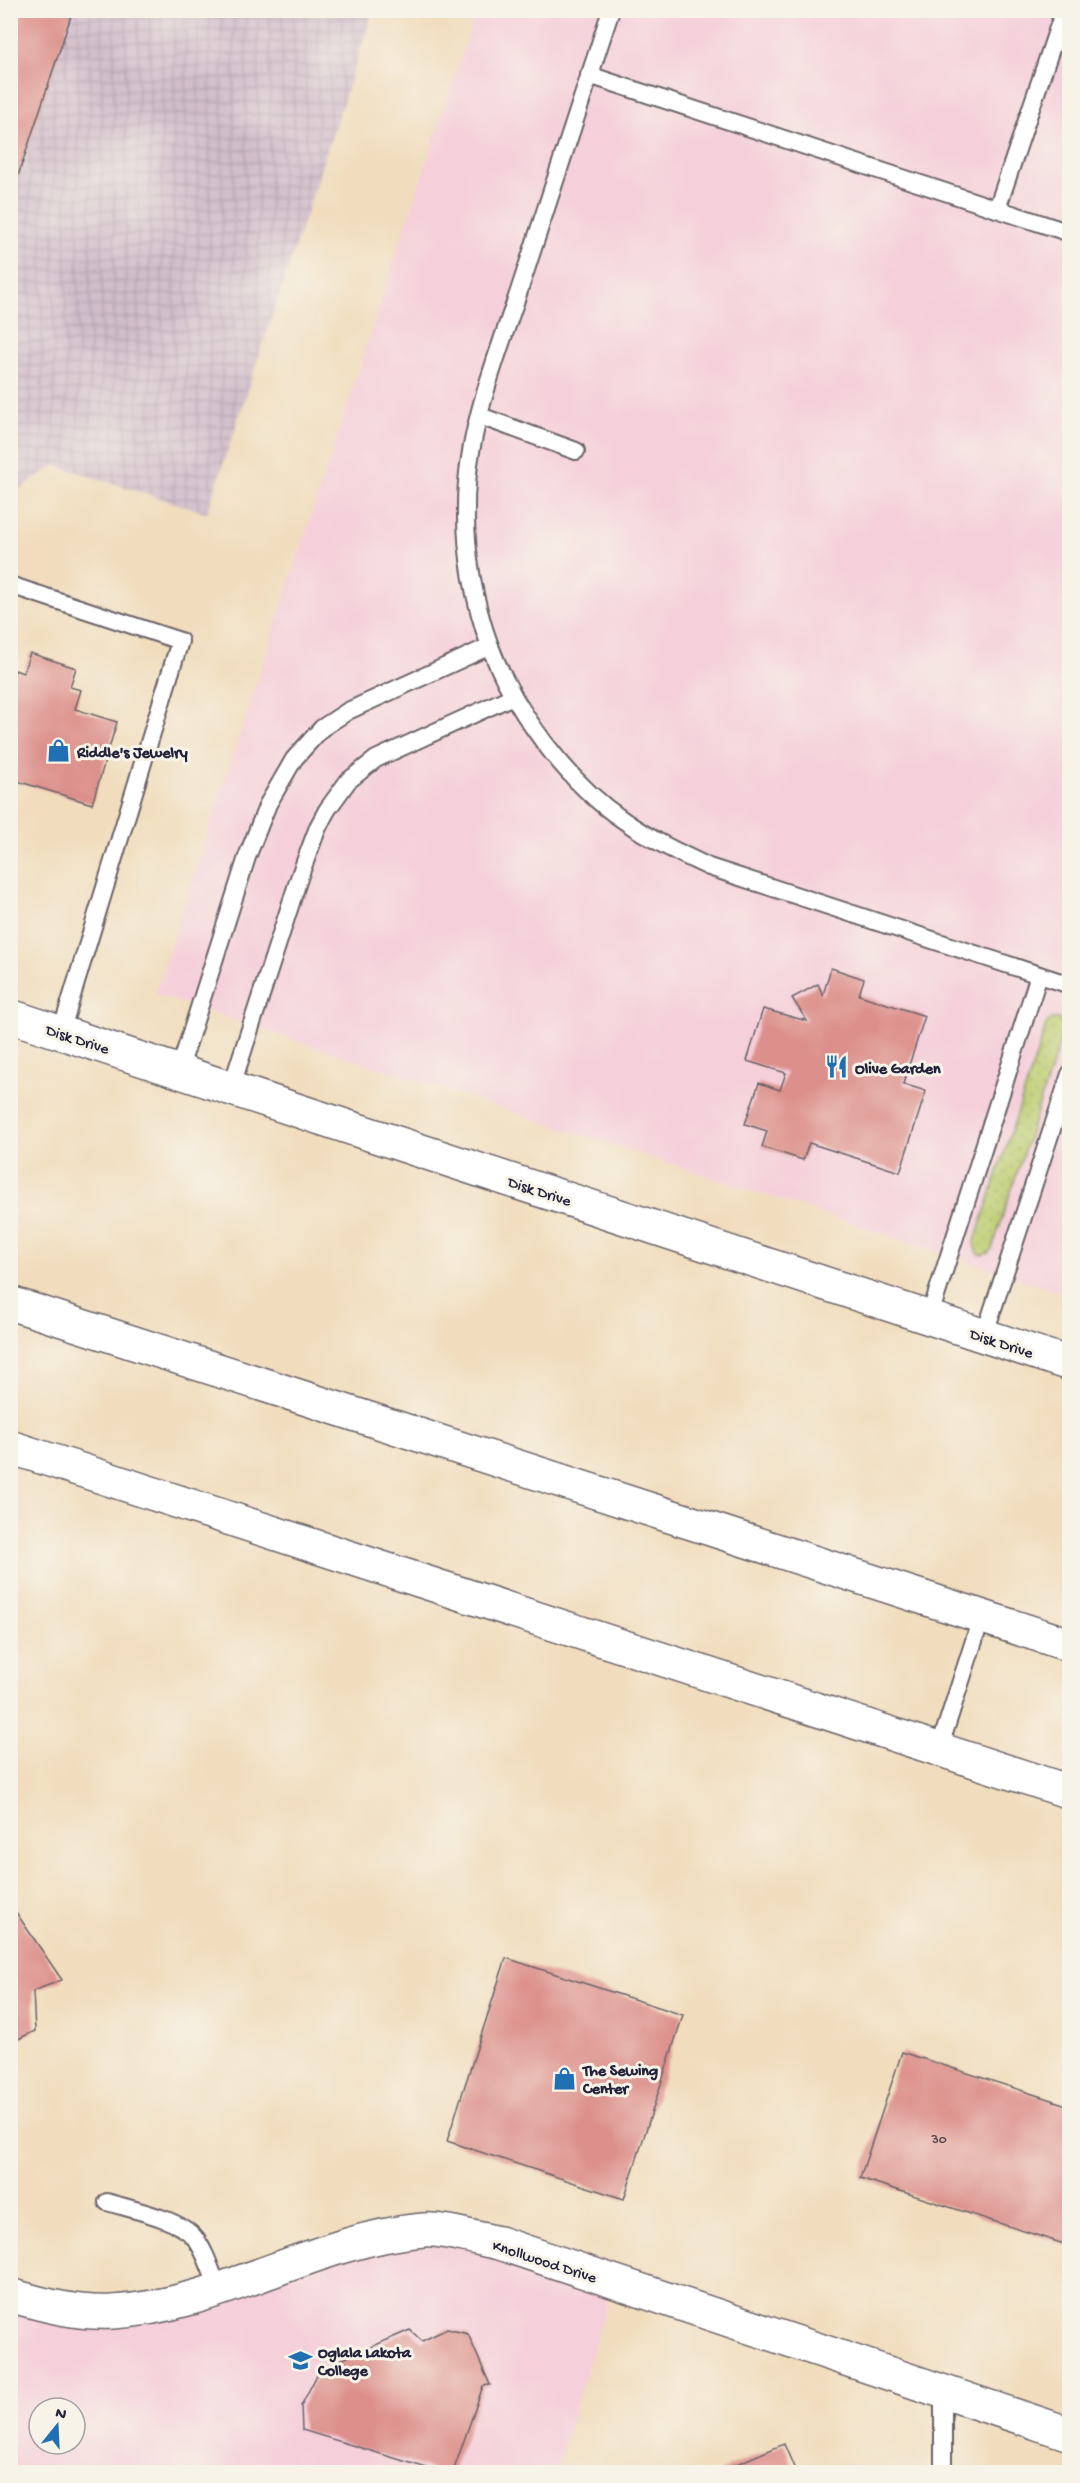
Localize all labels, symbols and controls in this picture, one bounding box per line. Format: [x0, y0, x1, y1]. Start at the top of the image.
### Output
shop icon: Riddle's Jewelry [46, 738, 72, 764]
place label: Riddle's Jewelry [76, 745, 188, 764]
street label: Disk Drive [42, 1022, 112, 1061]
restaurant icon: Olive Garden [824, 1054, 850, 1080]
place label: Olive Garden [855, 1061, 941, 1080]
street label: Disk Drive [504, 1174, 574, 1213]
street label: Disk Drive [966, 1326, 1036, 1365]
place label: The Sewing Center [581, 2063, 658, 2100]
shop icon: The Sewing Center [552, 2065, 578, 2091]
house number: 30 [930, 2132, 947, 2149]
street label: Knollwood Drive [489, 2237, 599, 2289]
place label: Oglala Lakota College [317, 2345, 412, 2382]
school or university icon: Oglala Lakota College [287, 2347, 313, 2373]
north arrow [27, 2396, 87, 2456]
text: N [53, 2404, 69, 2426]

